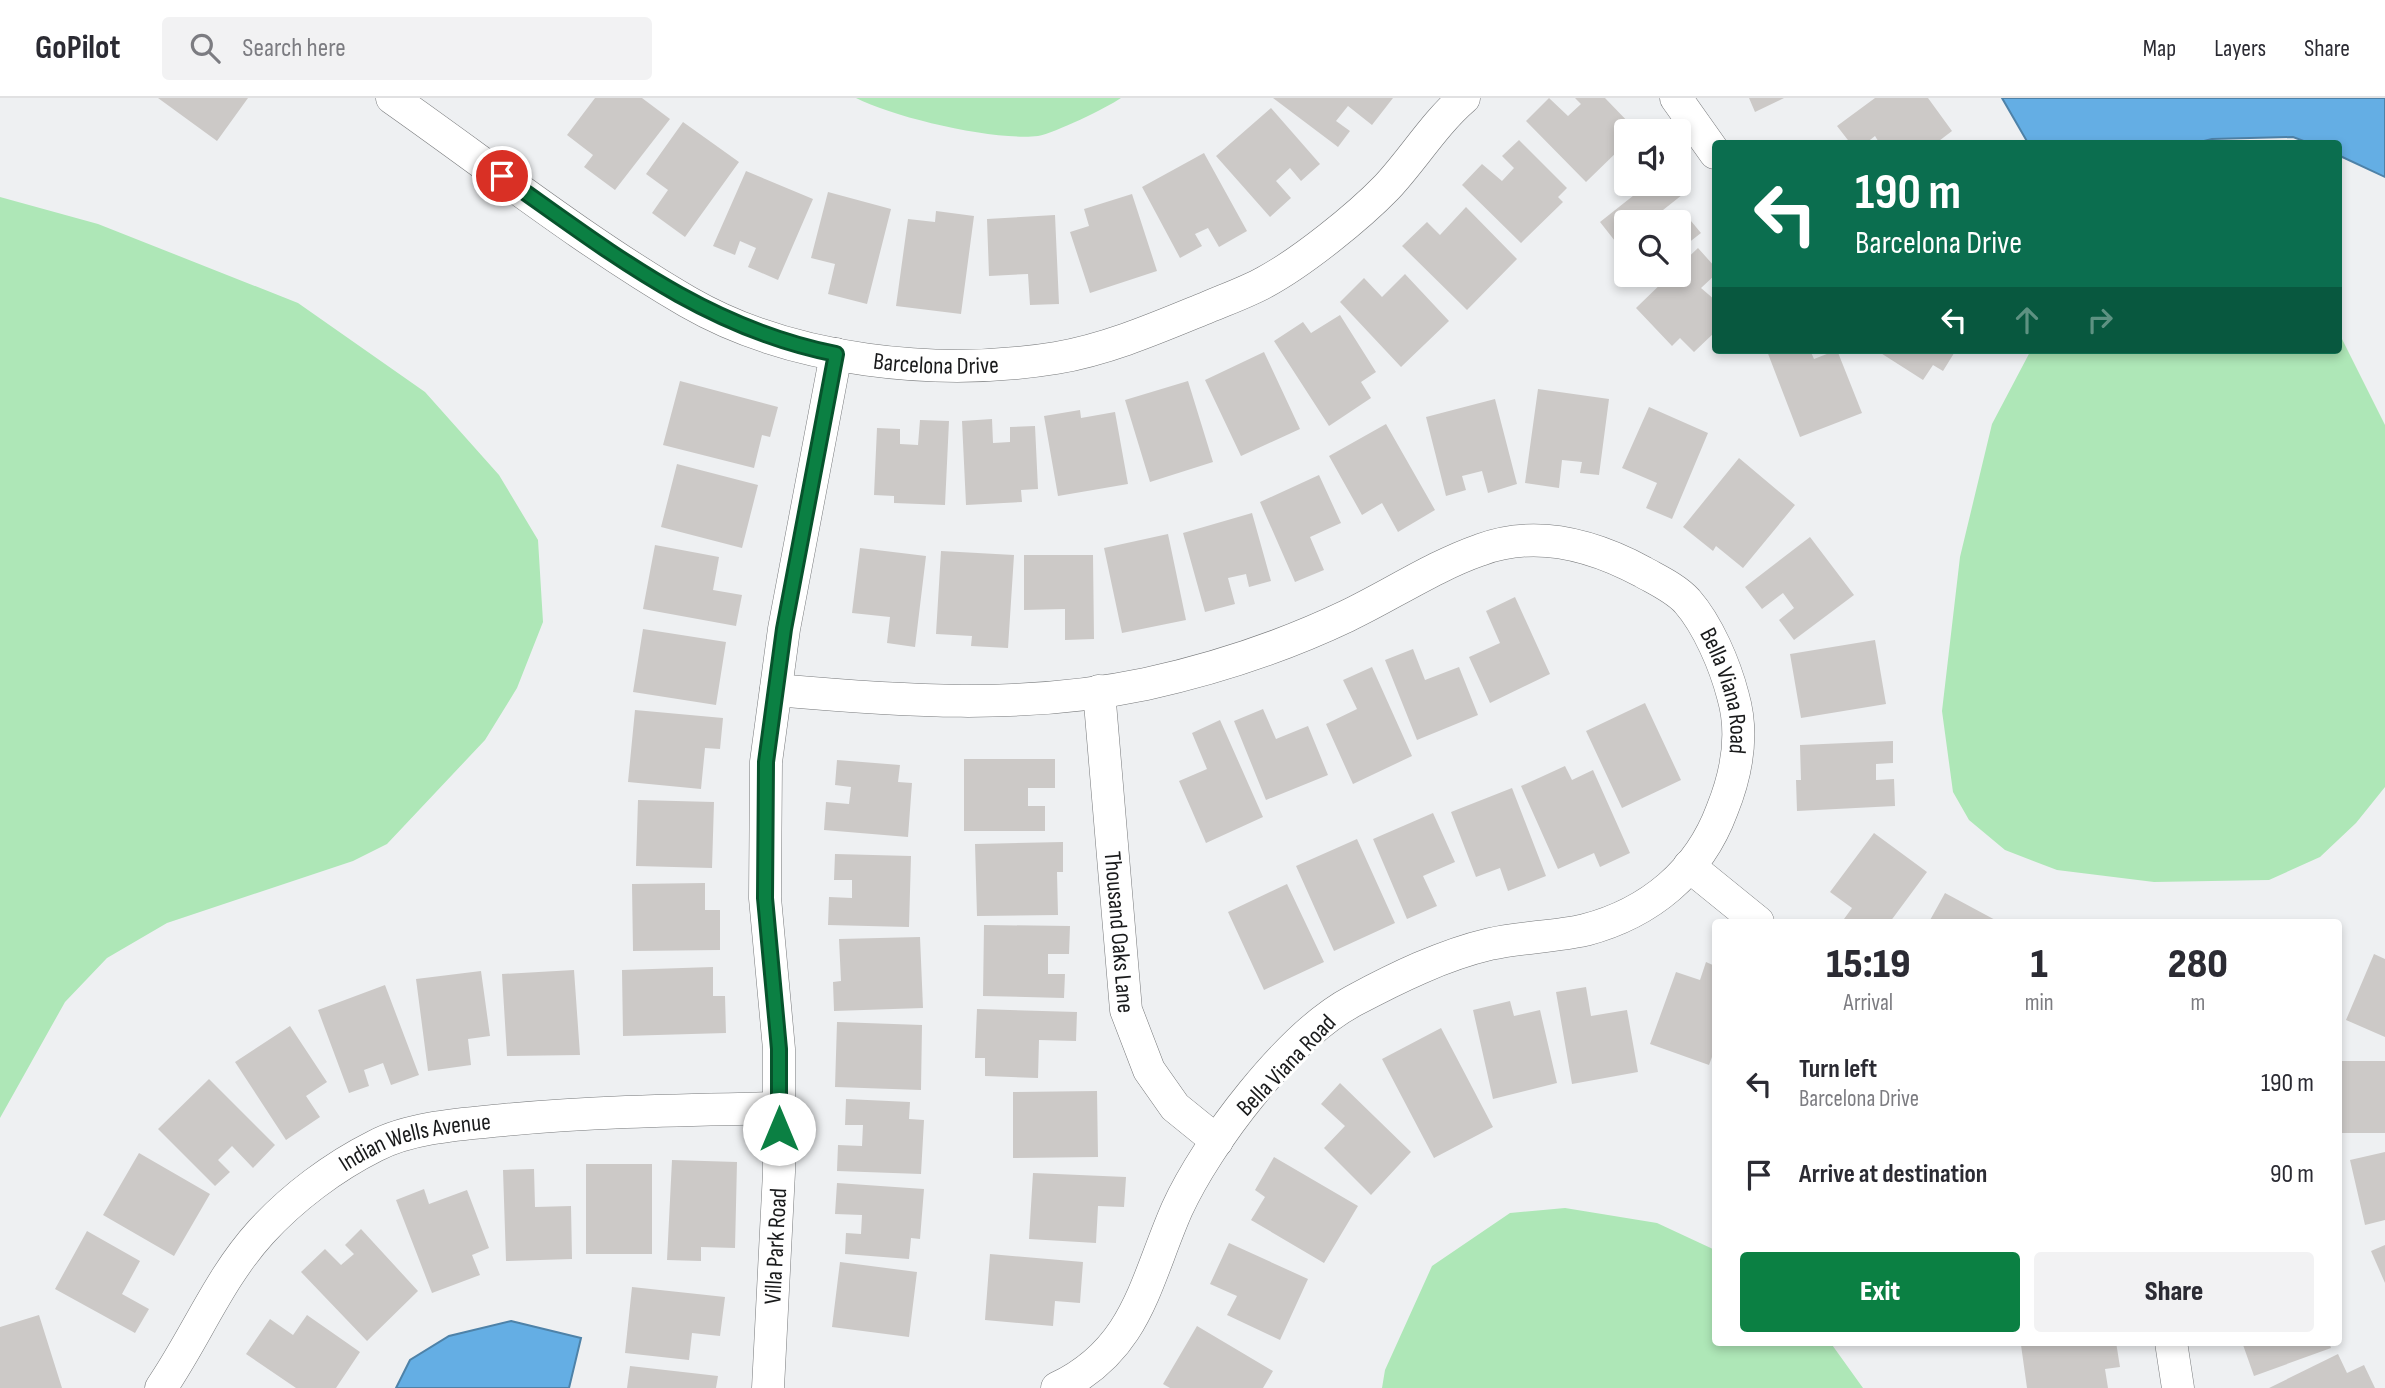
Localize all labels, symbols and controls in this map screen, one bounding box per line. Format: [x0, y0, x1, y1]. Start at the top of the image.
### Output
search box [162, 17, 652, 80]
text: GoPilot [35, 28, 120, 68]
icon: search [186, 29, 224, 67]
text: Search here [242, 33, 346, 64]
text: Map [2143, 34, 2176, 63]
text: Layers [2214, 34, 2266, 63]
text: Share [2304, 34, 2350, 63]
map controls [1614, 119, 1691, 287]
button: sound [1614, 119, 1691, 196]
pin [472, 146, 532, 206]
icon: arrive [483, 157, 521, 195]
text: 190 m [1855, 164, 1961, 223]
icon: left [1740, 168, 1831, 259]
button: search [1614, 210, 1691, 287]
text: Barcelona Drive [1855, 224, 2022, 263]
icon: left [1935, 301, 1973, 339]
icon: ahead [2008, 301, 2046, 339]
icon: right [2081, 301, 2119, 339]
street label: Barcelona Drive [872, 347, 1000, 381]
street label: Bella Viana Road [1693, 623, 1752, 755]
street label: Thousand Oaks Lane [1098, 850, 1140, 1014]
text: 15:19 [1826, 939, 1910, 990]
text: 1 [2031, 939, 2048, 990]
text: 280 [2168, 939, 2228, 990]
text: Arrival [1844, 989, 1893, 1017]
text: min [2025, 989, 2054, 1017]
text: m [2190, 989, 2205, 1017]
street label: Bella Viana Road [1231, 1008, 1342, 1122]
text: Turn left [1799, 1054, 1877, 1085]
icon: left [1740, 1065, 1778, 1103]
text: 190 m [2261, 1068, 2314, 1099]
text: Barcelona Drive [1799, 1085, 1919, 1113]
position arrow [742, 1092, 816, 1166]
street label: Indian Wells Avenue [334, 1107, 492, 1178]
icon: arrive [1740, 1156, 1778, 1194]
text: Arrive at destination [1799, 1159, 1987, 1190]
text: 90 m [2270, 1159, 2314, 1190]
street label: Villa Park Road [758, 1187, 793, 1305]
button: Exit [1740, 1252, 2020, 1332]
button: Share [2034, 1252, 2314, 1332]

